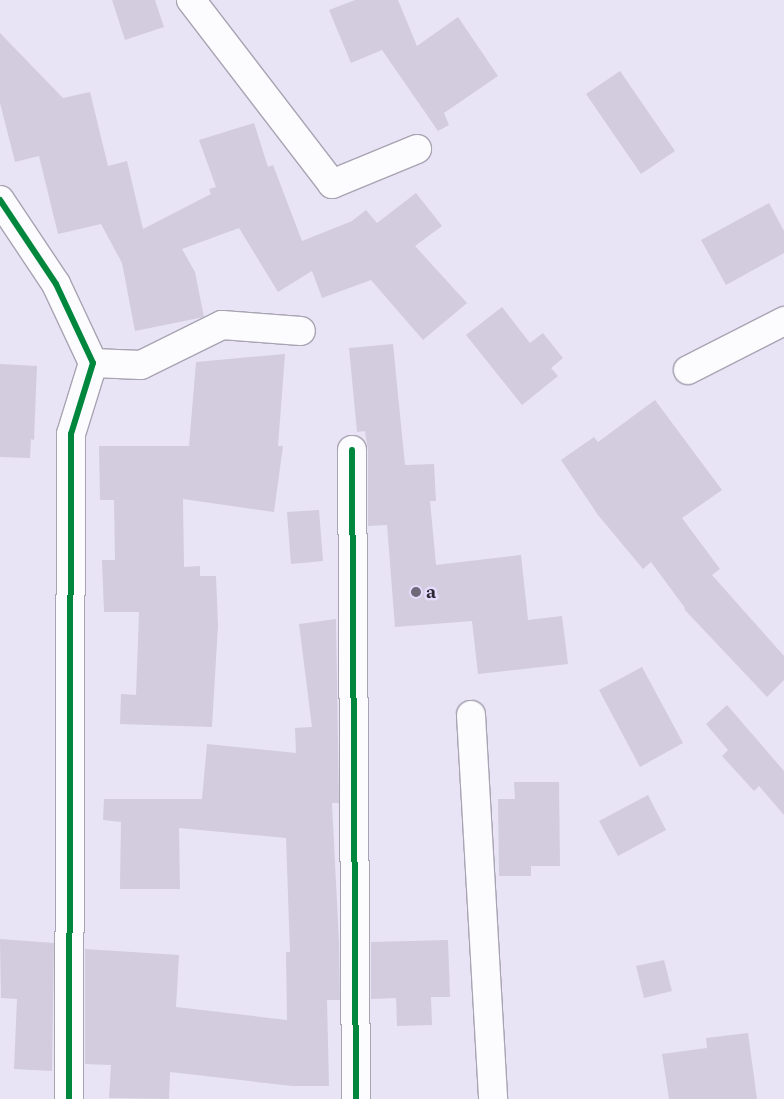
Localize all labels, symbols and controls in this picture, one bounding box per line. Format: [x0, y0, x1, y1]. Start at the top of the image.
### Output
place label: a [426, 580, 436, 604]
marker: a [410, 586, 422, 598]

